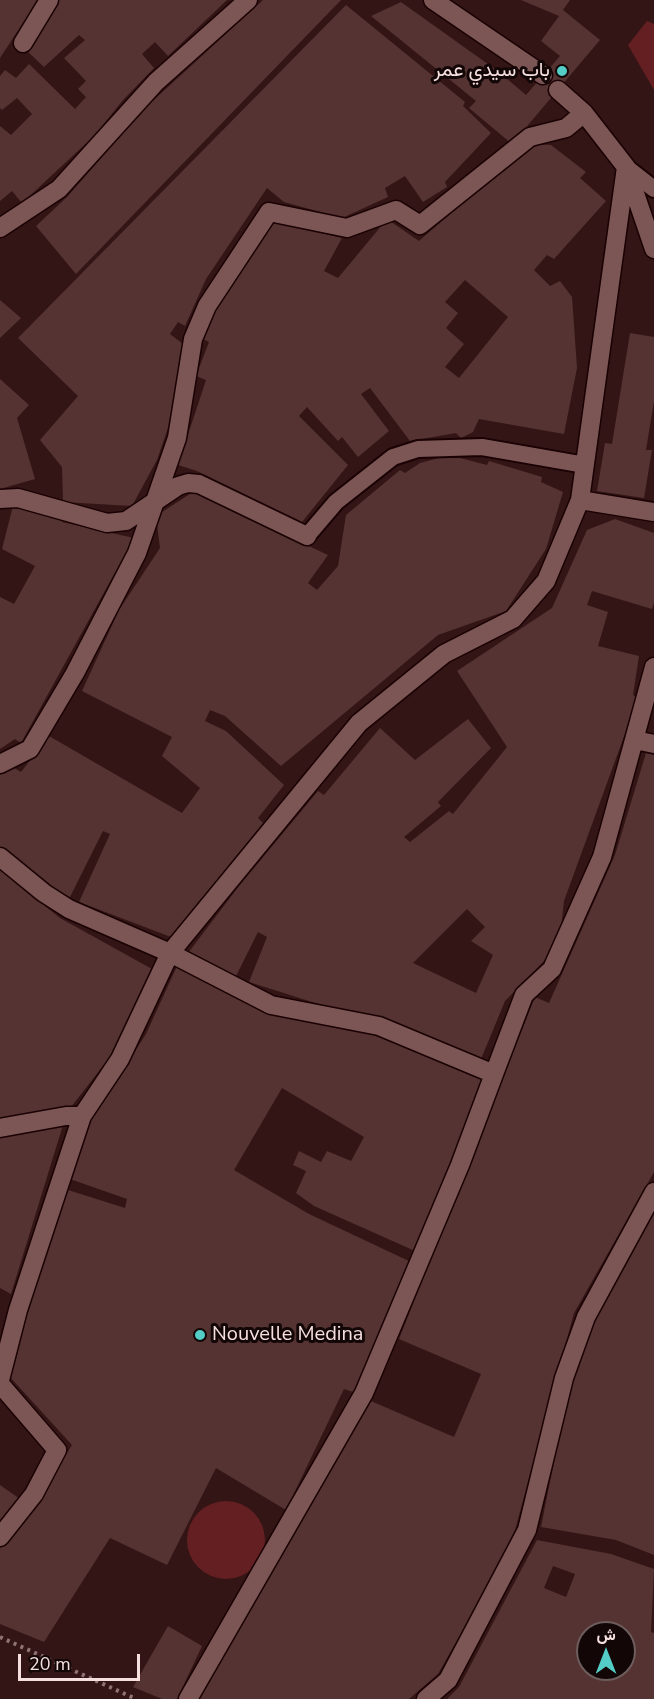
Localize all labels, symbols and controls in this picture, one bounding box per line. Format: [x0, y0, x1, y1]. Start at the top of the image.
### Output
place label: باب سيدي عمر [434, 59, 550, 83]
marker: باب سيدي عمر [555, 64, 569, 78]
place label: Nouvelle Medina [212, 1323, 363, 1347]
marker: Nouvelle Medina [193, 1328, 207, 1342]
north arrow [576, 1621, 636, 1681]
text: ش [596, 1624, 616, 1646]
scale bar [21, 1642, 142, 1680]
text: 20 m [29, 1652, 71, 1676]

